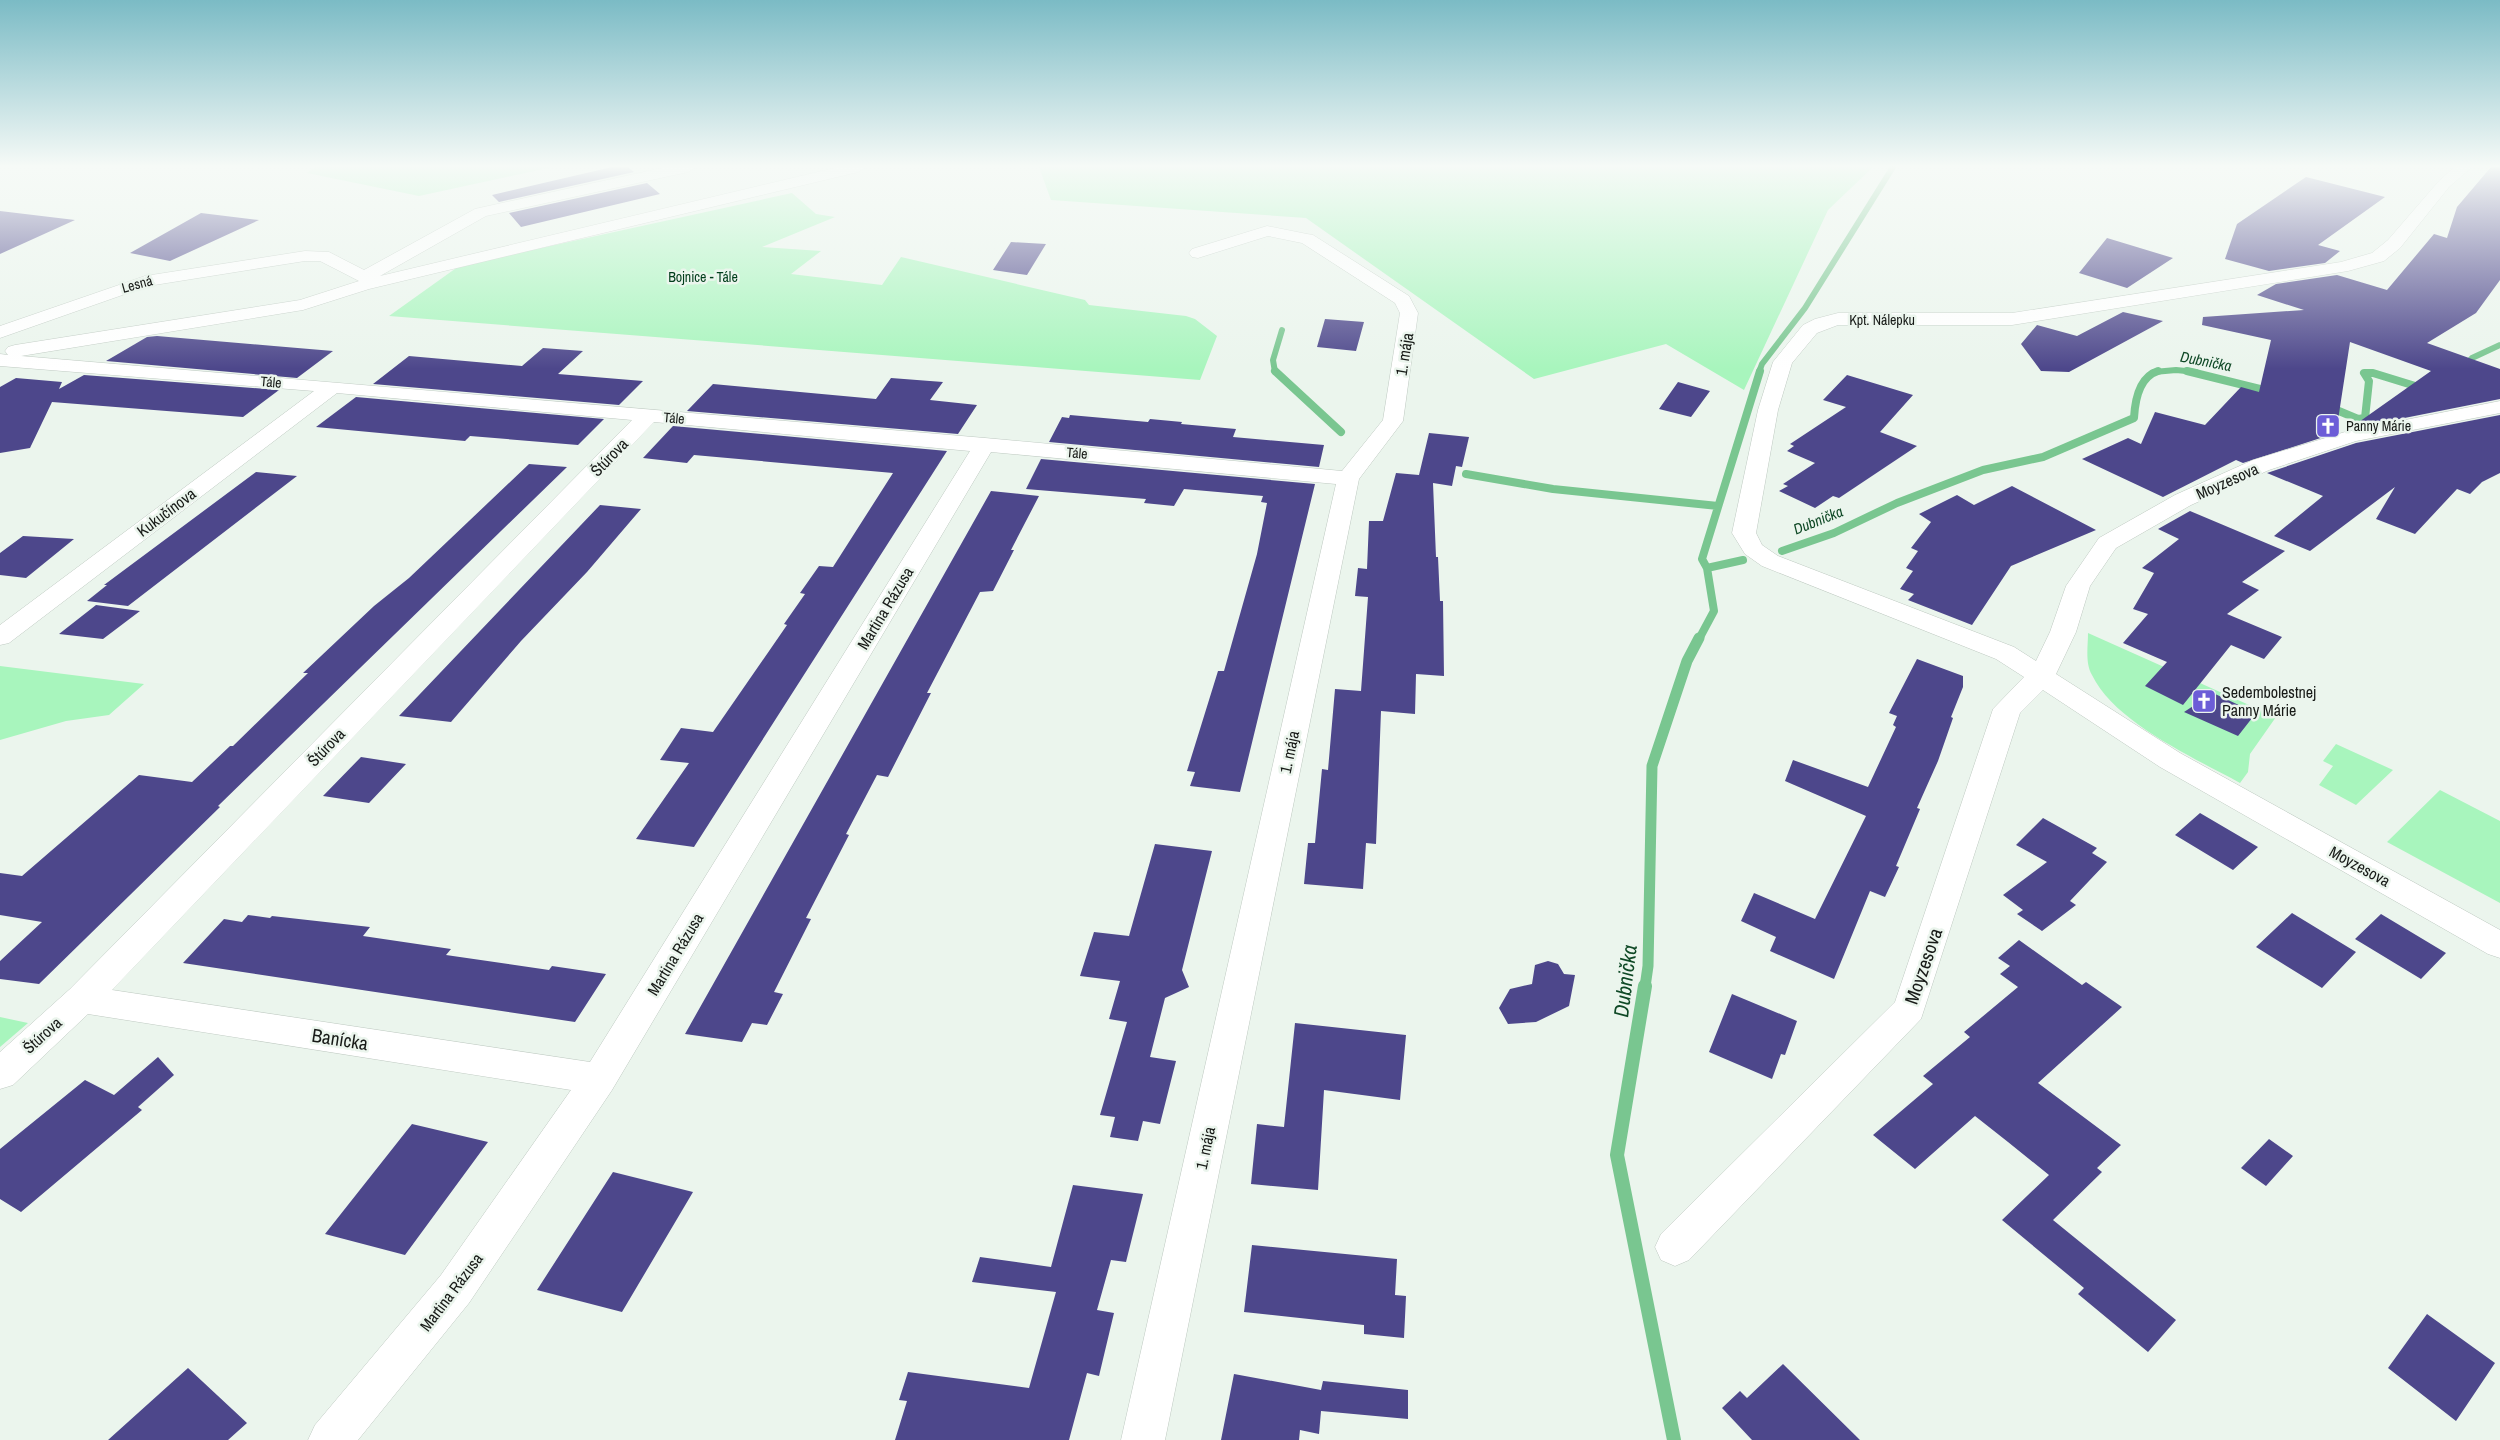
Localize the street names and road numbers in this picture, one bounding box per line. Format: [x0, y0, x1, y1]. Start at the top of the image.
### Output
street label: Lesná [120, 271, 155, 297]
street label: Kpt. Nálepku [1849, 311, 1915, 329]
street label: 1. mája [1390, 330, 1418, 377]
street label: Tále [260, 372, 282, 392]
street label: Tále [663, 408, 685, 428]
street label: Štúrova [585, 433, 633, 481]
street label: Tále [1066, 443, 1088, 463]
street label: Moyzesova [2192, 457, 2262, 505]
street label: Kukučínova [132, 482, 201, 541]
street label: Martina Rázusa [852, 562, 919, 653]
street label: Štúrova [302, 723, 350, 771]
street label: 1. mája [1274, 728, 1304, 775]
street label: Moyzesova [2326, 840, 2395, 892]
street label: Martina Rázusa [642, 908, 709, 999]
street label: Moyzesova [1898, 924, 1948, 1007]
street label: Štúrova [18, 1011, 67, 1058]
street label: Banícka [310, 1022, 370, 1056]
street label: 1. mája [1190, 1124, 1220, 1171]
street label: Martina Rázusa [414, 1248, 488, 1336]

